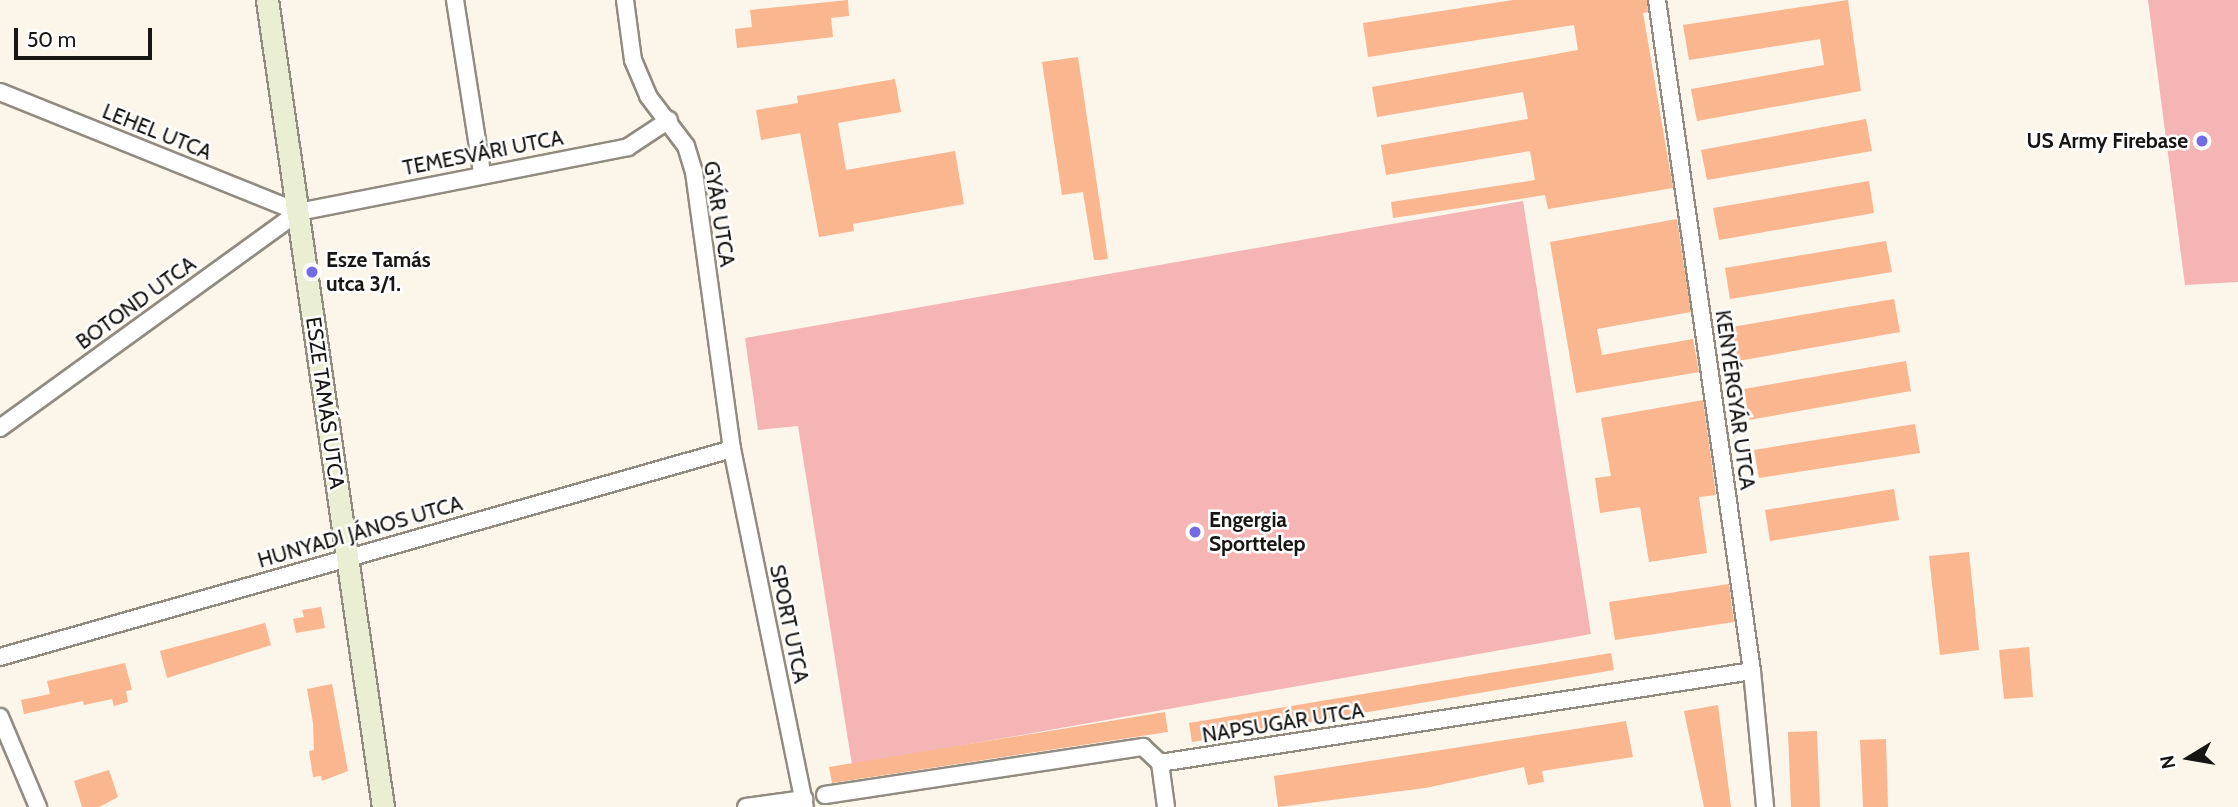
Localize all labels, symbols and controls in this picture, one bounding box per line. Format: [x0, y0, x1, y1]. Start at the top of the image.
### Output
scale bar [18, 14, 156, 58]
text: 50 m [27, 27, 76, 52]
street label: LEHEL UTCA [99, 99, 215, 165]
street label: TEMESVÁRI UTCA [401, 125, 565, 181]
place label: US Army Firebase [2026, 128, 2188, 154]
marker: US Army Firebase [2194, 133, 2210, 149]
street label: GYÁR UTCA [698, 159, 740, 269]
place label: Esze Tamás utca 3/1. [326, 247, 431, 297]
street label: BOTOND UTCA [71, 251, 201, 355]
marker: Esze Tamás utca 3/1. [304, 264, 320, 280]
street label: KENYÉRGYÁR UTCA [1710, 308, 1760, 492]
street label: ESZE TAMÁS UTCA [300, 315, 350, 491]
street label: HUNYADI JÁNOS UTCA [255, 491, 465, 573]
place label: Engergia Sporttelep [1209, 507, 1305, 557]
marker: Engergia Sporttelep [1187, 524, 1203, 540]
street label: SPORT UTCA [764, 562, 814, 686]
street label: NAPSUGÁR UTCA [1200, 698, 1366, 748]
north arrow [2154, 723, 2224, 793]
text: N [2155, 753, 2180, 771]

